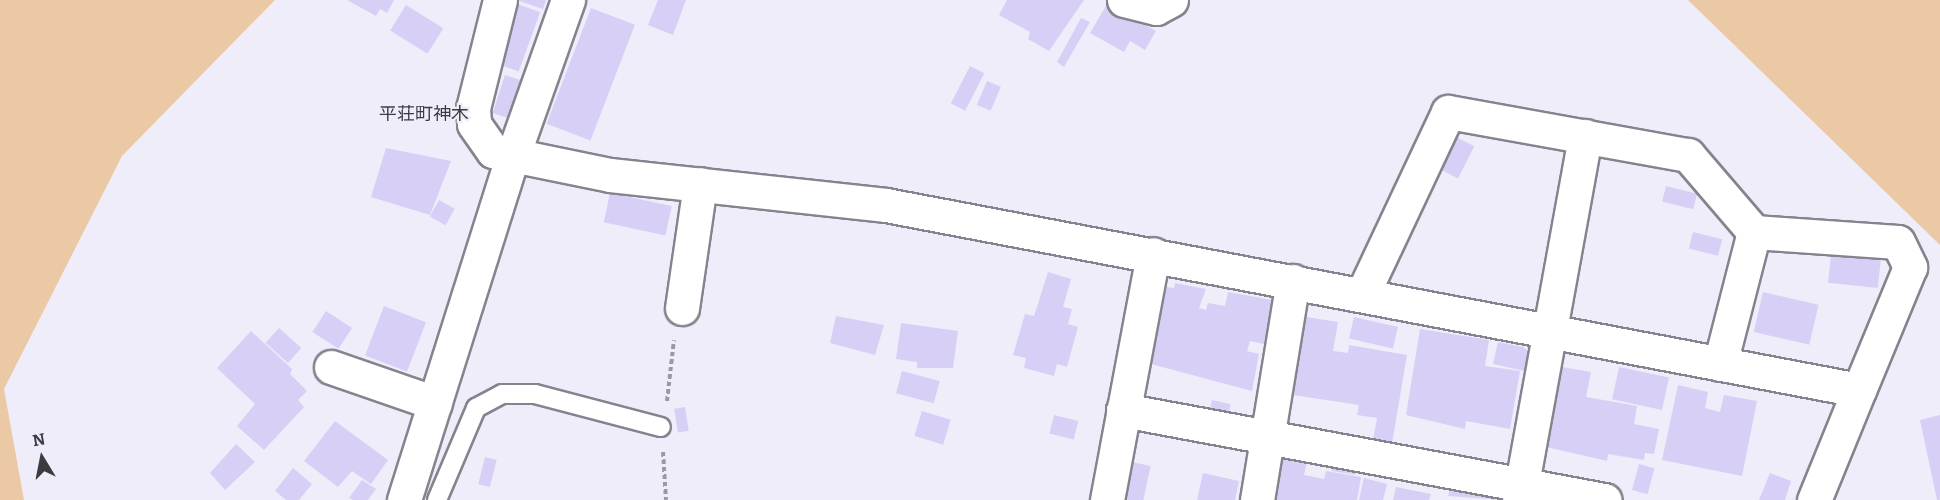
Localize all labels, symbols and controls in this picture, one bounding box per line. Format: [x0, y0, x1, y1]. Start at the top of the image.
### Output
district label: 平荘町神木 [379, 103, 469, 125]
north arrow [12, 428, 72, 488]
text: N [31, 429, 47, 450]

